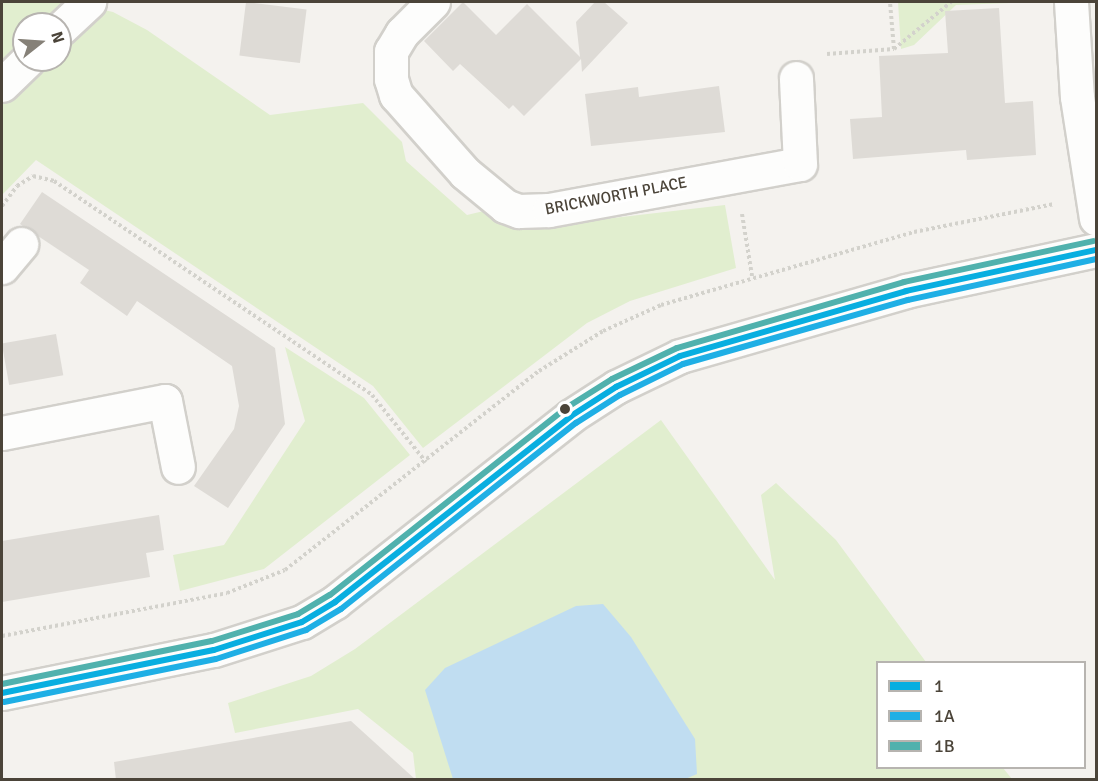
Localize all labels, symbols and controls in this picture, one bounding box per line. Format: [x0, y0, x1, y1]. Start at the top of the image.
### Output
north arrow [12, 12, 72, 72]
text: N [46, 29, 68, 46]
street label: BRICKWORTH PLACE [543, 173, 689, 219]
unlabelled marker [559, 403, 571, 415]
legend [876, 661, 1086, 769]
text: 1 [934, 675, 944, 697]
text: 1A [934, 705, 955, 727]
text: 1B [934, 735, 955, 757]

